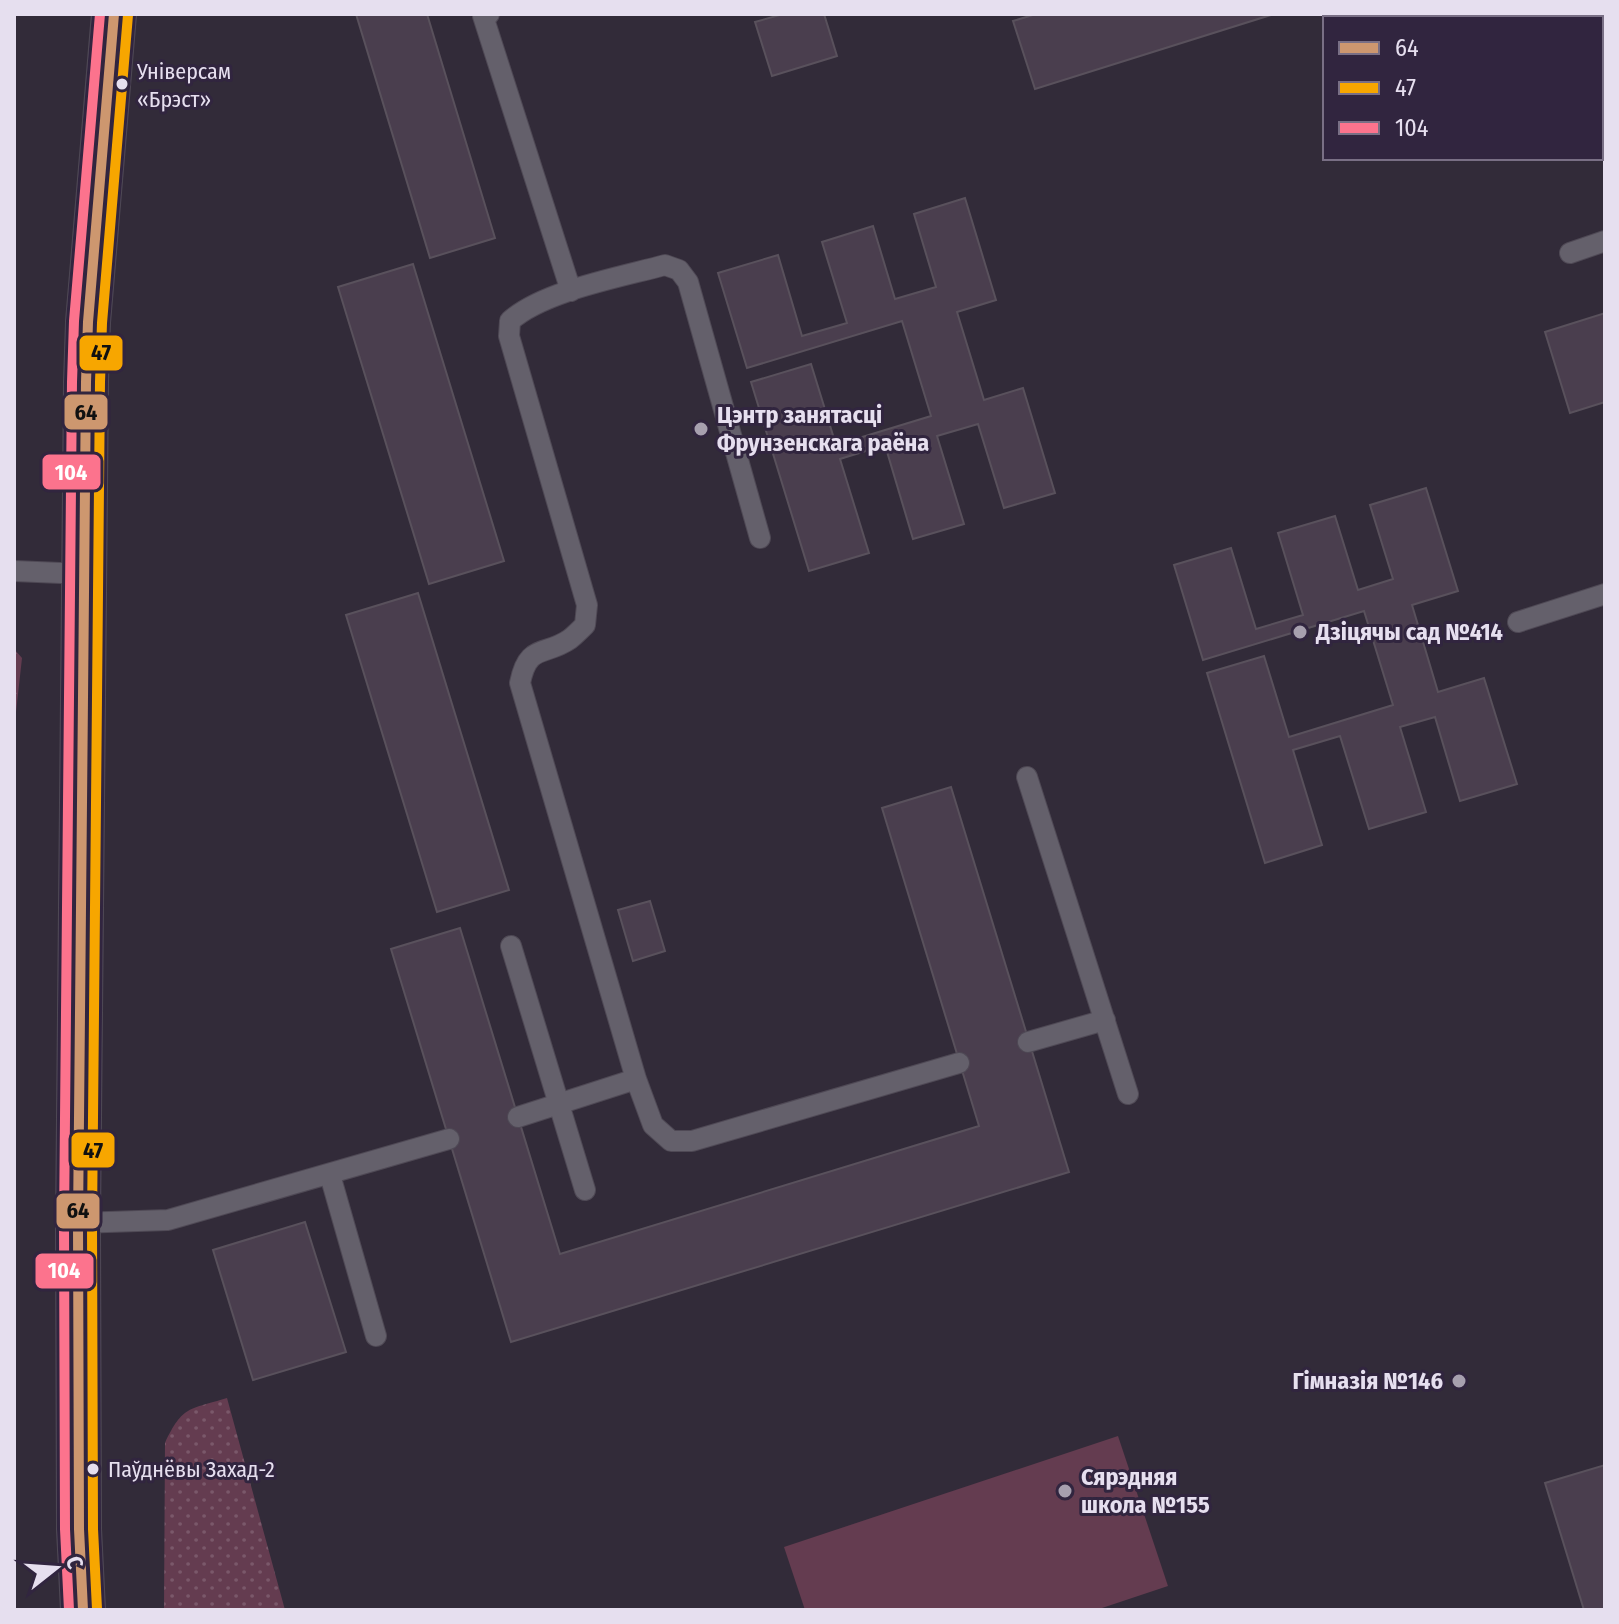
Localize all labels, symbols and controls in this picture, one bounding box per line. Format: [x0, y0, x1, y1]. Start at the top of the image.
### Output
legend [1323, 16, 1603, 160]
text: 64 [1395, 34, 1419, 62]
place label: Універсам «Брэст» [136, 58, 231, 113]
text: 47 [1395, 74, 1416, 102]
marker: Універсам «Брэст» [114, 76, 130, 92]
text: 104 [1395, 114, 1428, 142]
line badge: 47 [78, 334, 124, 372]
text: 47 [91, 339, 112, 366]
line badge: 64 [63, 393, 109, 431]
text: 64 [75, 399, 97, 426]
place label: Цэнтр занятасці Фрунзенскага раёна [717, 401, 929, 457]
marker: Цэнтр занятасці Фрунзенскага раёна [692, 420, 710, 438]
line badge: 104 [41, 453, 102, 491]
text: 104 [55, 459, 87, 486]
place label: Дзіцячы сад №414 [1315, 618, 1503, 646]
marker: Дзіцячы сад №414 [1291, 623, 1309, 641]
line badge: 47 [70, 1131, 116, 1169]
text: 47 [83, 1137, 104, 1164]
line badge: 64 [55, 1192, 101, 1230]
text: 64 [67, 1197, 89, 1224]
line badge: 104 [34, 1252, 95, 1290]
text: 104 [48, 1257, 80, 1284]
place label: Гімназія №146 [1292, 1367, 1443, 1395]
marker: Гімназія №146 [1450, 1372, 1468, 1390]
place label: Паўднёвы Захад-2 [108, 1456, 275, 1483]
marker: Паўднёвы Захад-2 [85, 1461, 101, 1477]
place label: Сярэдняя школа №155 [1081, 1463, 1210, 1519]
marker: Сярэдняя школа №155 [1056, 1482, 1074, 1500]
north arrow [16, 1528, 96, 1608]
text: С [60, 1553, 89, 1572]

